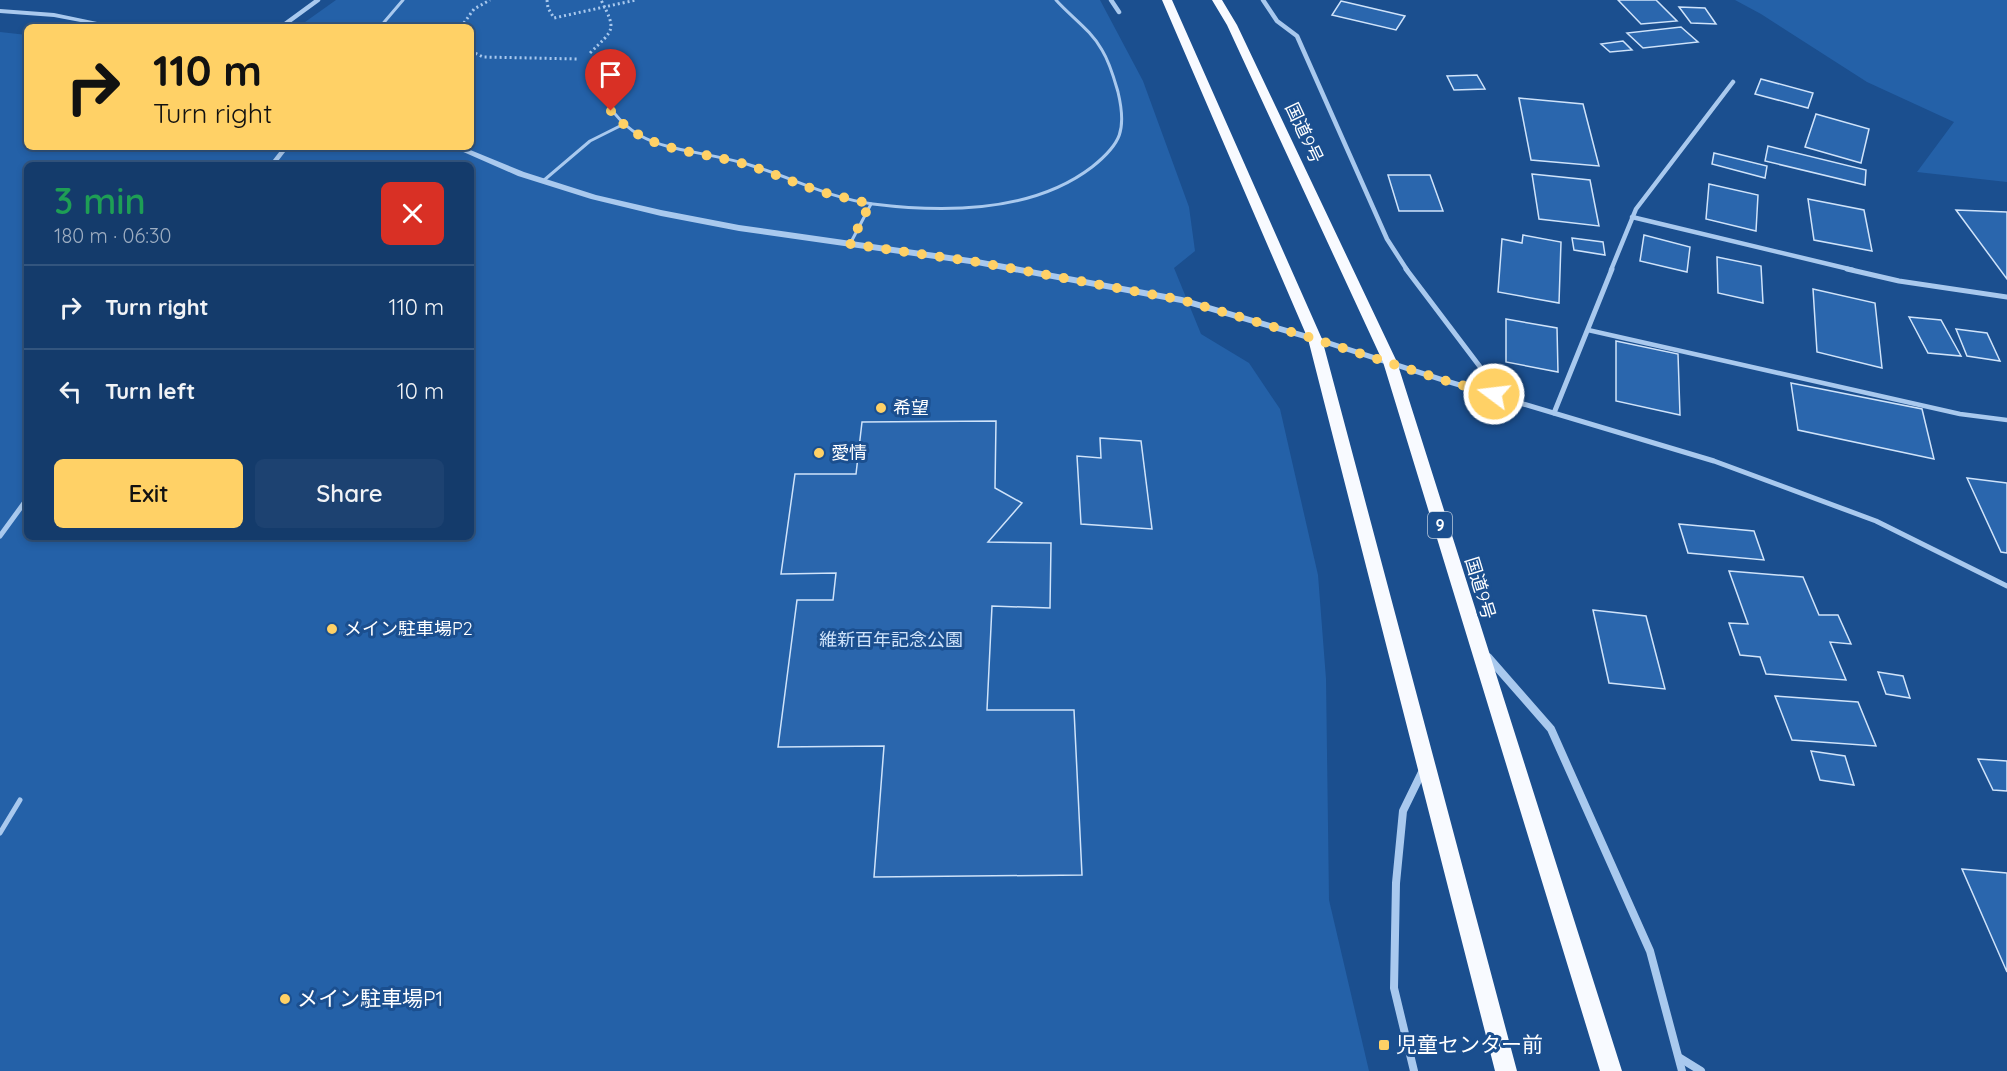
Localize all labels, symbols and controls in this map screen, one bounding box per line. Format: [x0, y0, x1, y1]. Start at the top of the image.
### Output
text: 110 m [153, 44, 262, 97]
icon: right [54, 48, 132, 126]
pin [585, 49, 636, 111]
icon: arrive [594, 58, 627, 91]
text: Turn right [153, 96, 272, 130]
street label: 国道9号 [1280, 99, 1328, 167]
text: 3 min [54, 178, 146, 223]
button: close [381, 182, 444, 245]
text: 180 m · 06:30 [54, 223, 171, 248]
icon: right [54, 291, 87, 324]
text: Turn right [105, 293, 209, 321]
text: 110 m [389, 293, 444, 321]
position arrow [1462, 362, 1526, 426]
icon: left [54, 375, 87, 408]
text: Turn left [105, 377, 195, 405]
text: 10 m [397, 377, 444, 405]
place label: 希望 [893, 396, 929, 419]
marker: 希望 [874, 401, 888, 415]
place label: 愛情 [831, 441, 867, 464]
marker: 愛情 [812, 446, 826, 460]
button: Exit [54, 459, 243, 528]
button: Share [255, 459, 444, 528]
road number: 9 [1428, 512, 1452, 538]
street label: 国道9号 [1460, 554, 1501, 622]
place label: メイン駐車場P2 [344, 617, 473, 640]
marker: メイン駐車場P2 [325, 622, 339, 636]
park label: 維新百年記念公園 [819, 628, 963, 651]
place label: メイン駐車場P1 [297, 985, 443, 1011]
marker: メイン駐車場P1 [278, 992, 292, 1006]
place label: 児童センター前 [1396, 1031, 1543, 1057]
marker: 児童センター前 [1377, 1038, 1391, 1052]

